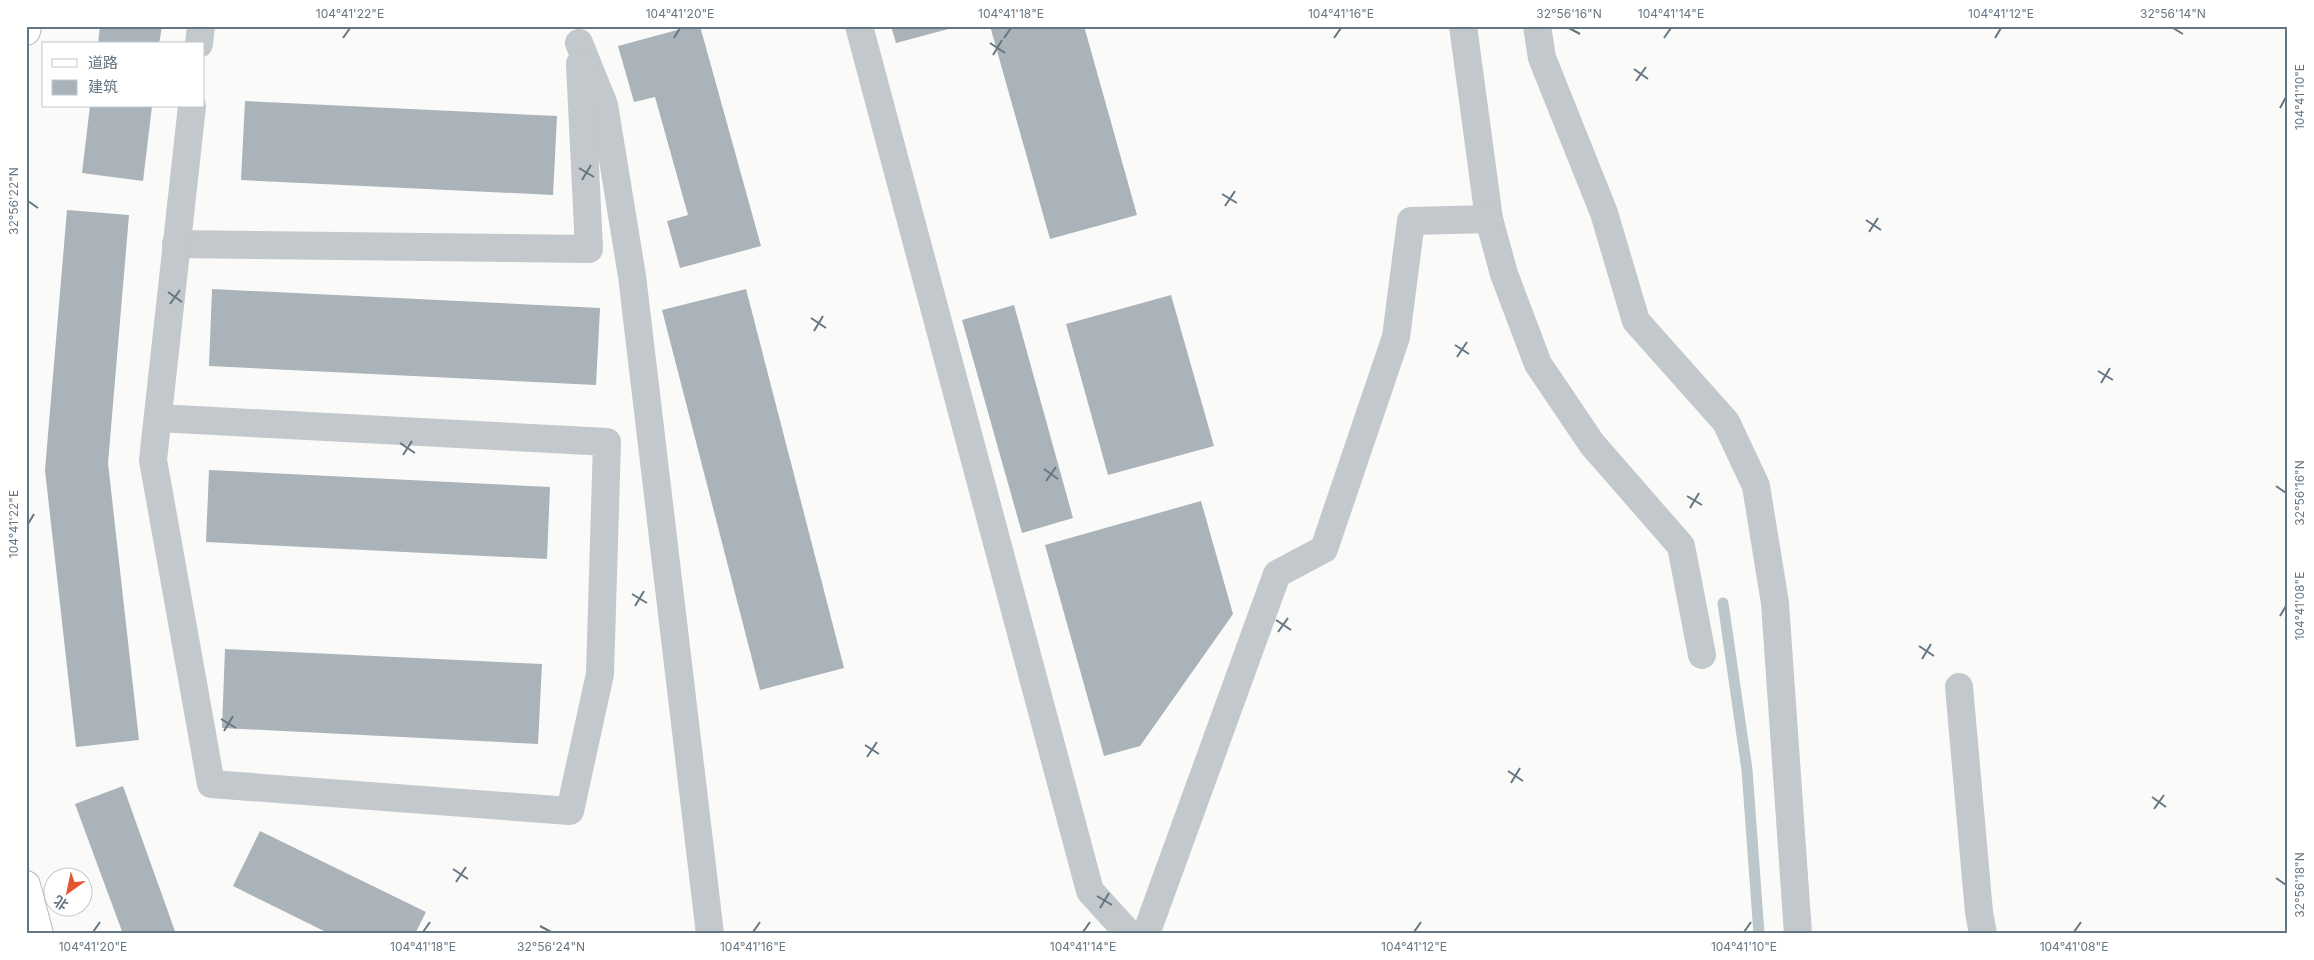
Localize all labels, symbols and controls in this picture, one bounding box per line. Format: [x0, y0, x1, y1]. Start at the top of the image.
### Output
text: 104°41'22"E [316, 6, 384, 21]
text: 104°41'20"E [646, 6, 714, 21]
text: 104°41'18"E [978, 6, 1044, 21]
text: 104°41'16"E [1308, 6, 1374, 21]
text: 32°56'16"N [1536, 6, 1602, 21]
text: 104°41'14"E [1638, 6, 1704, 21]
text: 104°41'12"E [1968, 6, 2034, 21]
text: 32°56'14"N [2140, 6, 2206, 21]
legend [42, 42, 205, 108]
text: 道路 [88, 53, 118, 72]
text: 104°41'10"E [2292, 64, 2307, 130]
text: 建筑 [88, 77, 118, 96]
text: 32°56'22"N [6, 167, 21, 235]
text: 32°56'16"N [2292, 460, 2307, 526]
text: 104°41'22"E [6, 490, 21, 558]
text: 104°41'08"E [2292, 572, 2307, 640]
text: 32°56'18"N [2292, 852, 2307, 918]
north arrow [42, 868, 92, 918]
text: 北 [50, 892, 71, 914]
text: 104°41'20"E [59, 939, 127, 954]
text: 104°41'18"E [390, 939, 456, 954]
text: 32°56'24"N [517, 939, 585, 954]
text: 104°41'16"E [720, 939, 786, 954]
text: 104°41'14"E [1050, 939, 1116, 954]
text: 104°41'12"E [1381, 939, 1447, 954]
text: 104°41'10"E [1711, 939, 1777, 954]
text: 104°41'08"E [2040, 939, 2108, 954]

